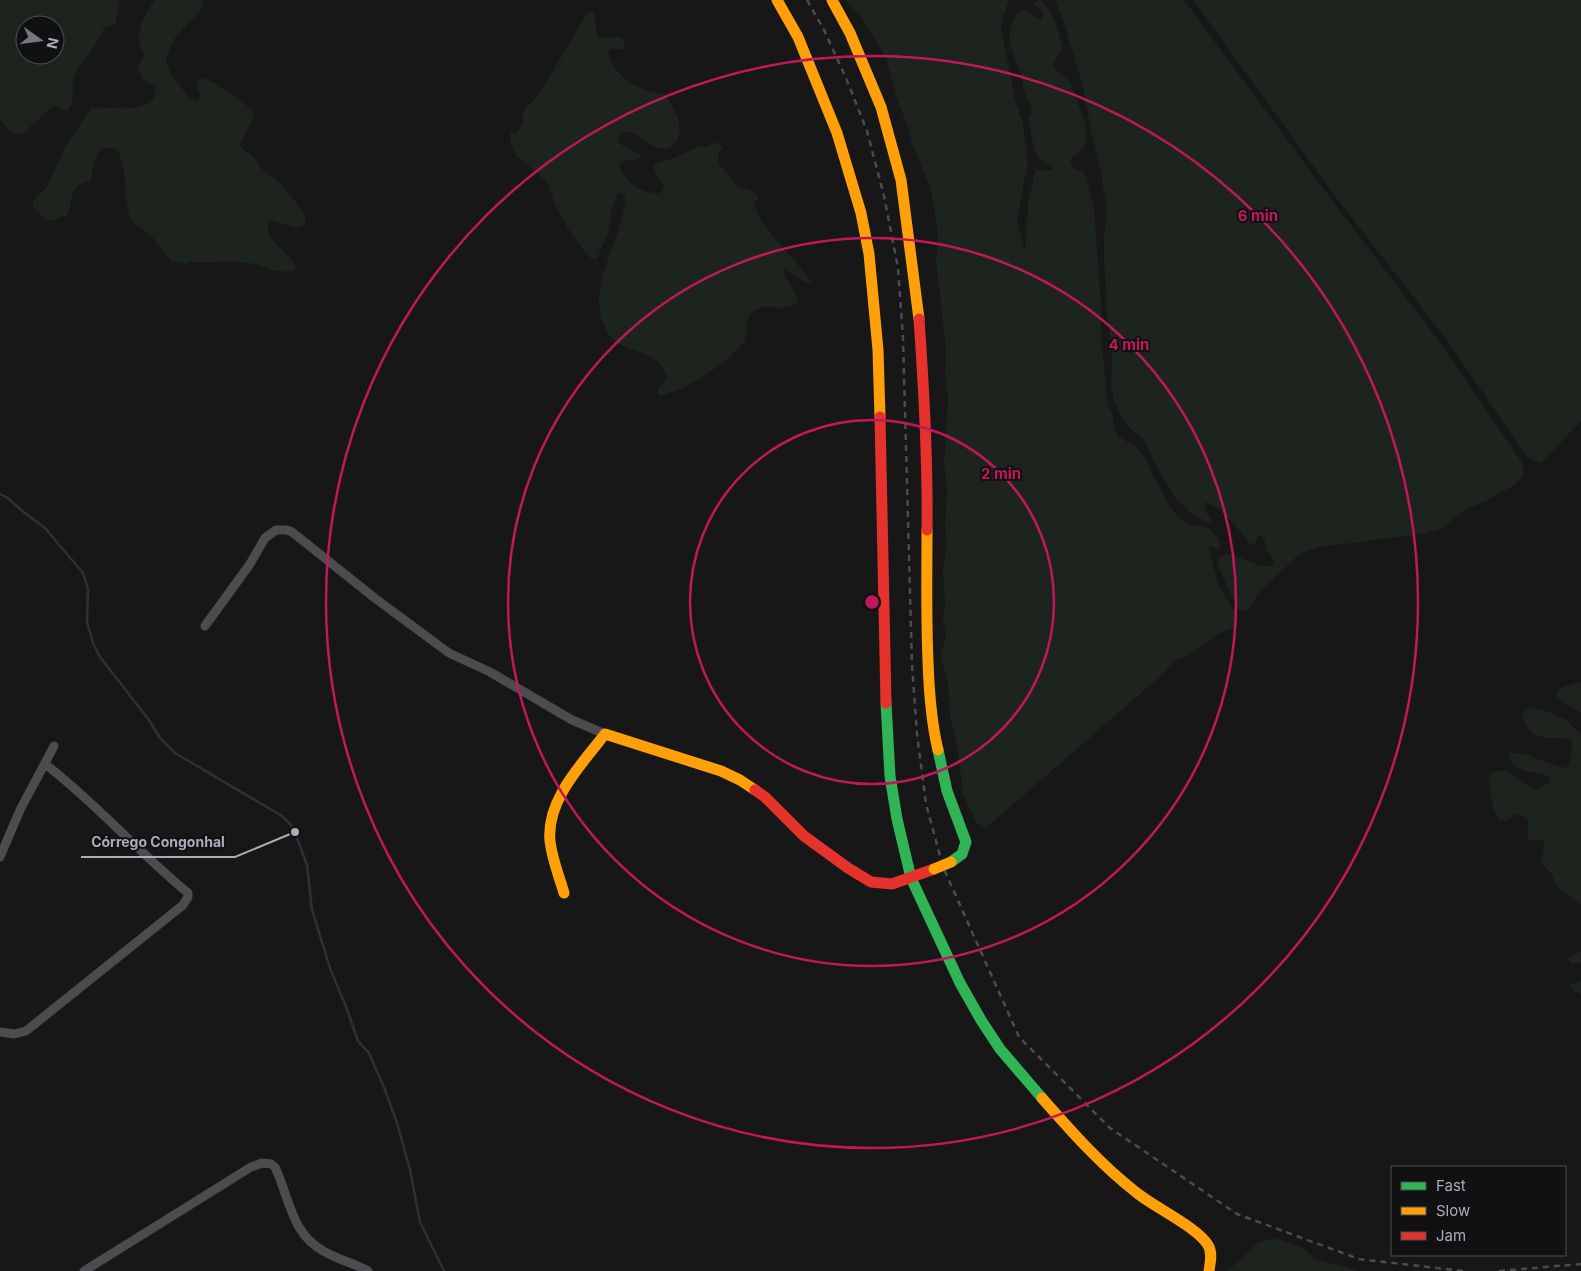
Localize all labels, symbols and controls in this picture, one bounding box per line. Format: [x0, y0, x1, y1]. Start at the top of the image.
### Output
north arrow [15, 15, 65, 65]
text: N [44, 36, 63, 50]
text: 6 min [1238, 206, 1278, 225]
text: 4 min [1109, 335, 1149, 354]
text: 2 min [981, 464, 1021, 483]
centre of rings [863, 593, 881, 611]
callout: Córrego Congonhal [81, 828, 235, 857]
text: Córrego Congonhal [91, 833, 225, 850]
legend [1391, 1166, 1566, 1256]
text: Fast [1436, 1176, 1466, 1195]
text: Slow [1436, 1201, 1470, 1220]
text: Jam [1436, 1226, 1466, 1245]

